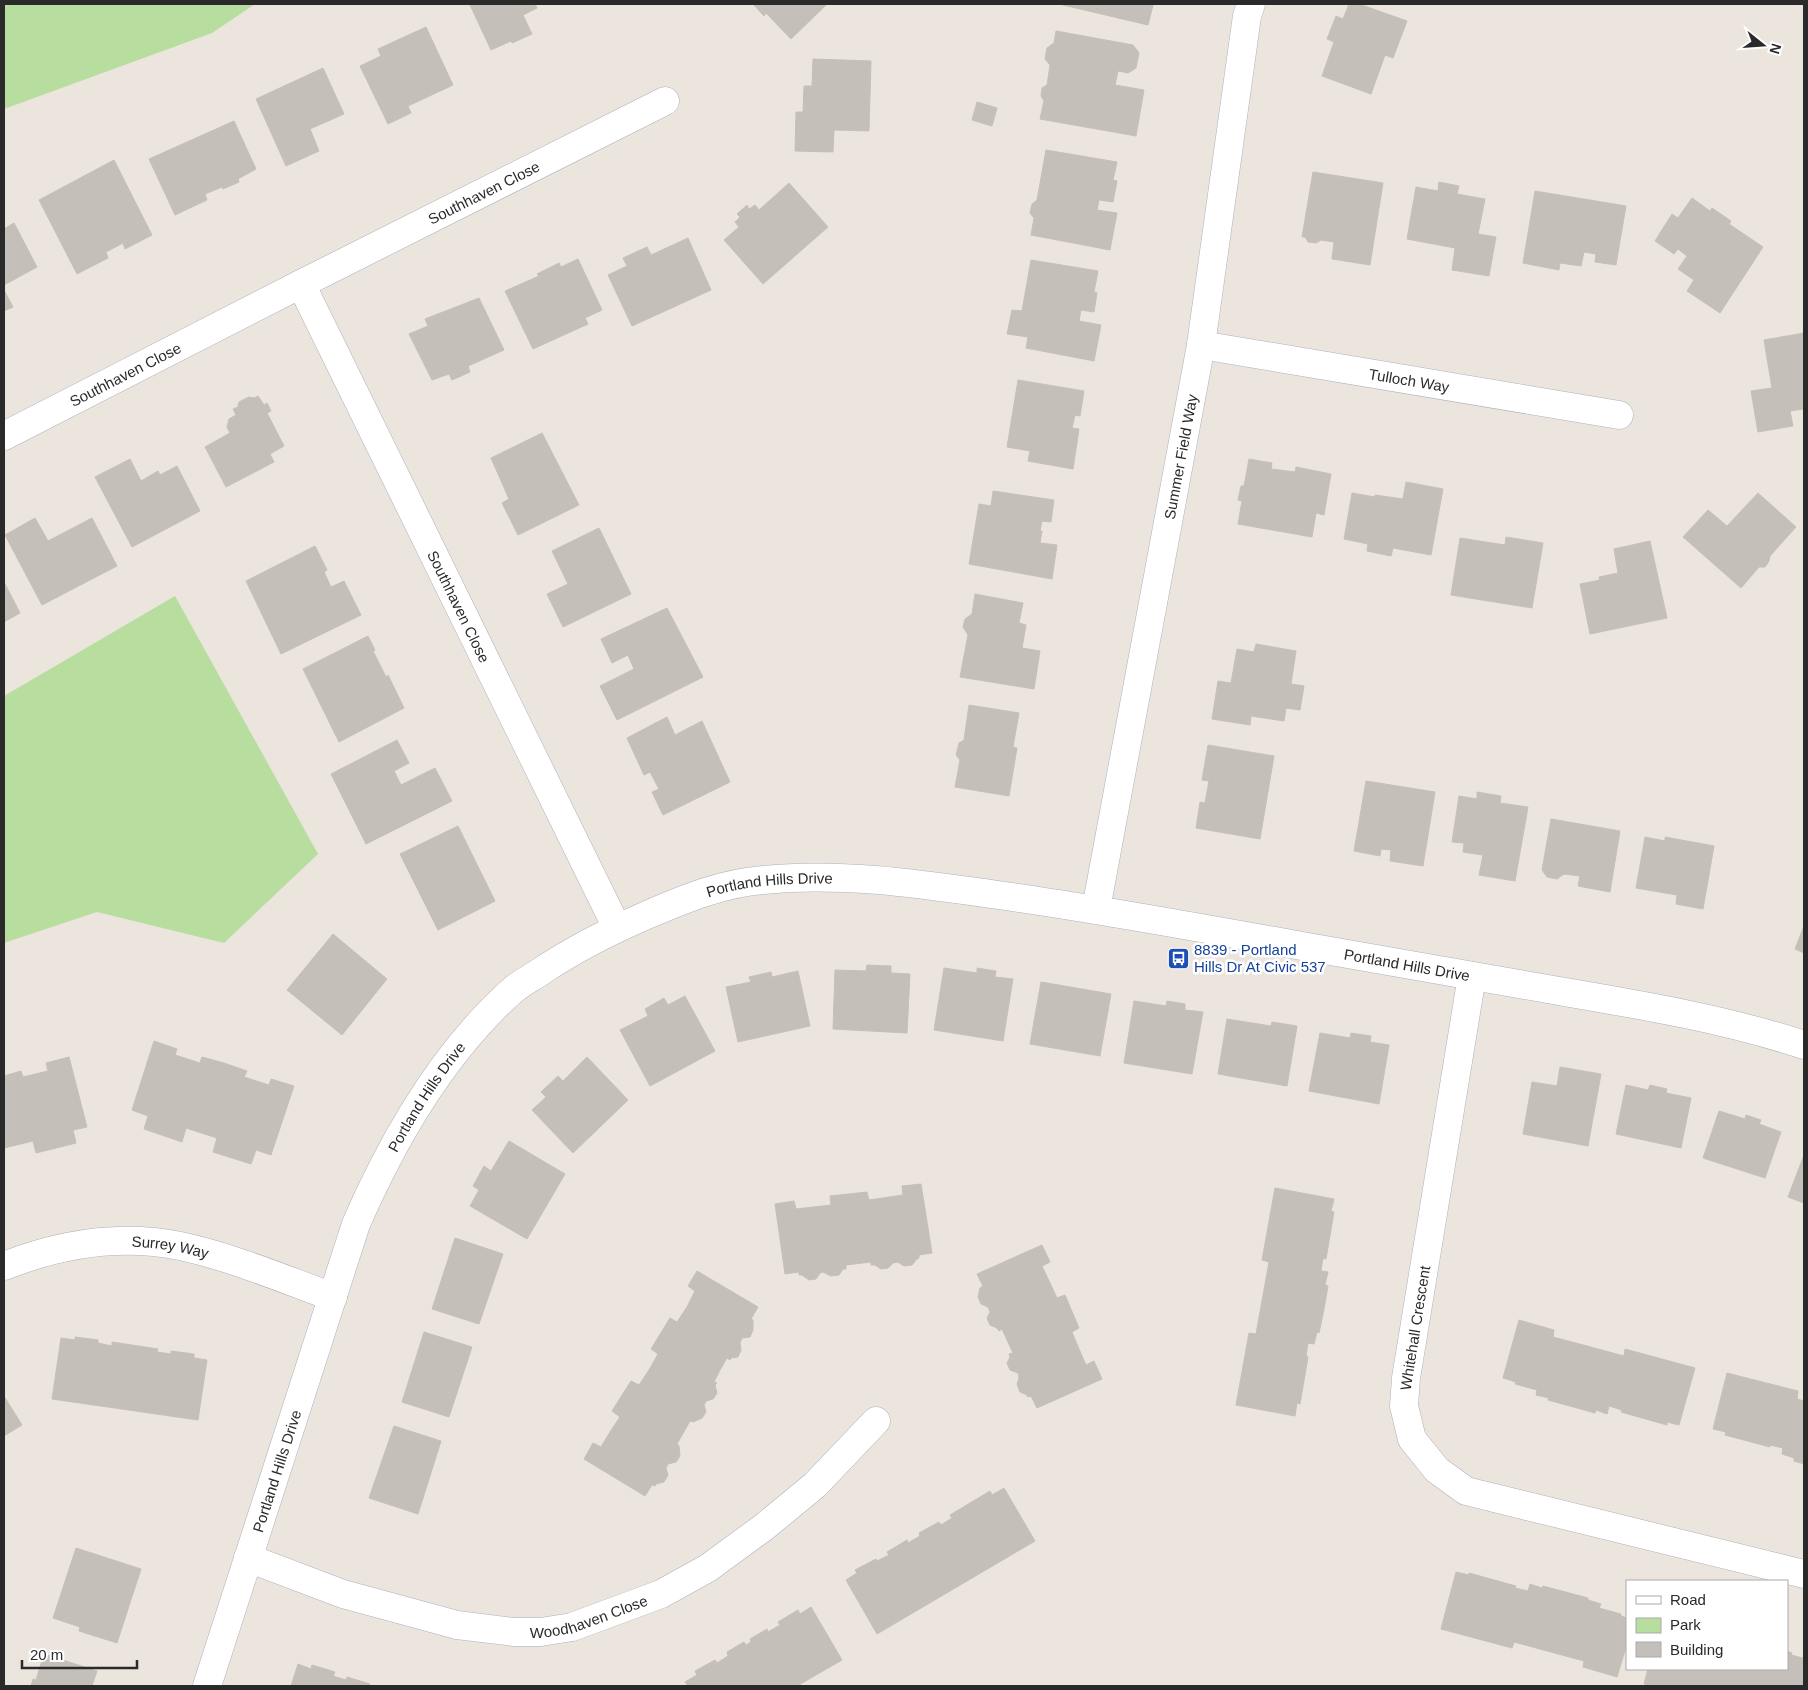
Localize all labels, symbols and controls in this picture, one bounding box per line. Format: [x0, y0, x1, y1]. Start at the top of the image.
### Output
north arrow [1738, 20, 1788, 70]
text: N [1766, 42, 1785, 56]
street label: Southhaven Close [425, 157, 542, 227]
street label: Southhaven Close [67, 339, 184, 410]
street label: Tulloch Way [1368, 365, 1451, 395]
street label: Summer Field Way [1160, 392, 1200, 521]
street label: Southhaven Close [424, 547, 494, 665]
street label: Portland Hills Drive [704, 869, 833, 900]
place label: 8839 - Portland Hills Dr At Civic 537 [1194, 941, 1326, 975]
street label: Portland Hills Drive [1343, 945, 1471, 984]
bus stop icon: 8839 - Portland Hills Dr At Civic 537 [1166, 946, 1190, 970]
street label: Portland Hills Drive [384, 1039, 468, 1154]
street label: Surrey Way [132, 1232, 211, 1261]
street label: Whitehall Crescent [1397, 1264, 1433, 1392]
street label: Portland Hills Drive [249, 1408, 304, 1534]
legend [1626, 1580, 1788, 1670]
street label: Woodhaven Close [530, 1591, 650, 1641]
text: Road [1670, 1591, 1706, 1608]
text: Park [1670, 1616, 1701, 1633]
scale bar [22, 1638, 138, 1670]
text: Building [1670, 1641, 1723, 1658]
text: 20 m [30, 1646, 63, 1663]

